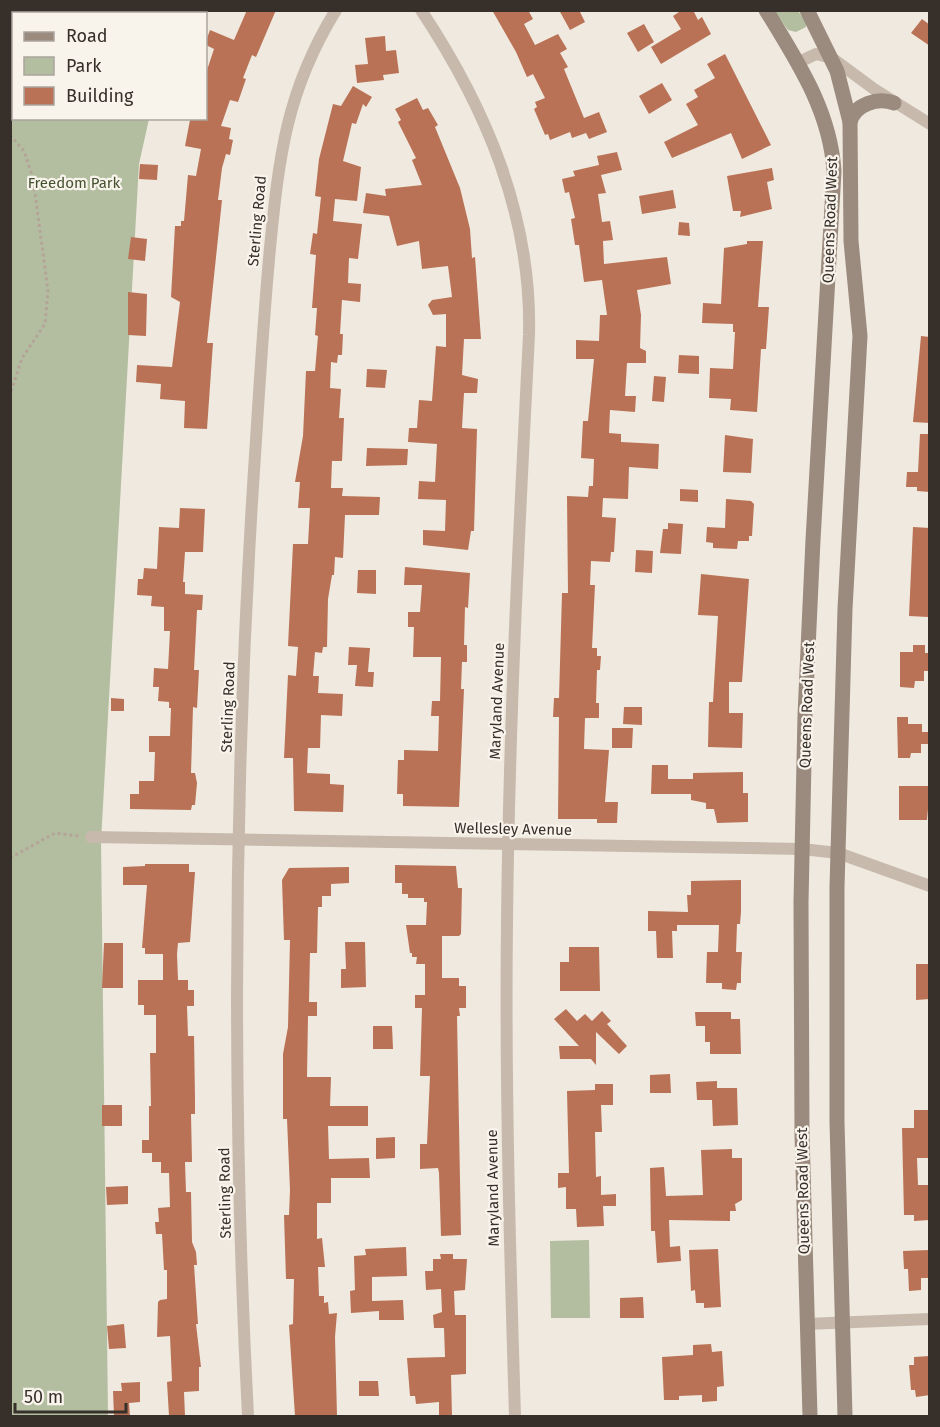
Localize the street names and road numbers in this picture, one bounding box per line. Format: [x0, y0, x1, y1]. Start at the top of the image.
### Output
street label: Queens Road West [819, 156, 841, 284]
street label: Sterling Road [244, 175, 270, 267]
street label: Queens Road West [796, 641, 818, 769]
street label: Maryland Avenue [486, 642, 508, 760]
street label: Sterling Road [217, 661, 239, 753]
street label: Wellesley Avenue [454, 819, 572, 839]
street label: Queens Road West [793, 1127, 813, 1254]
street label: Maryland Avenue [483, 1129, 503, 1247]
street label: Sterling Road [215, 1147, 235, 1239]

